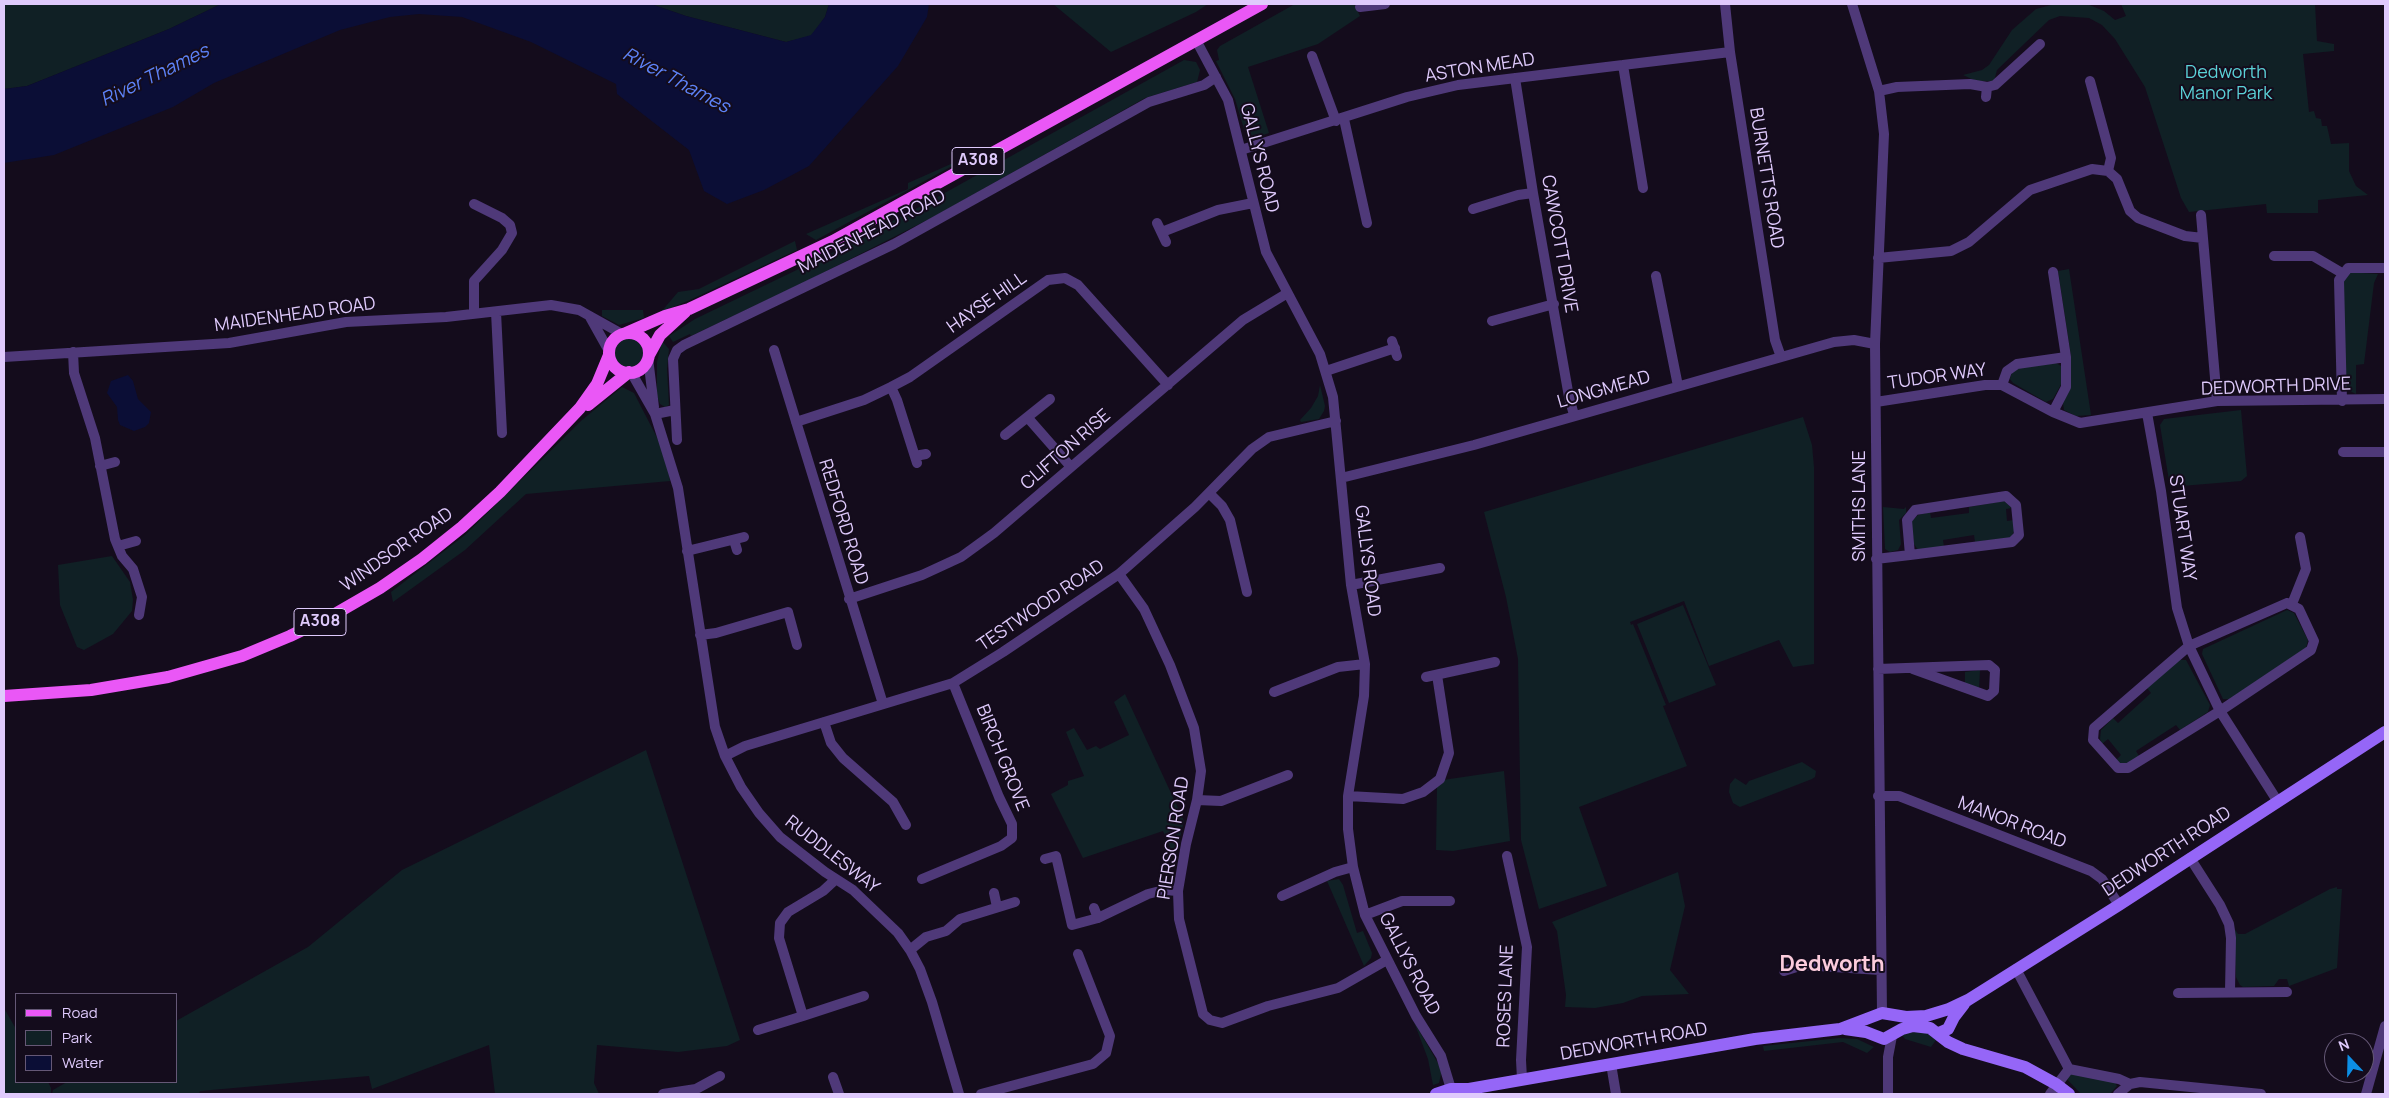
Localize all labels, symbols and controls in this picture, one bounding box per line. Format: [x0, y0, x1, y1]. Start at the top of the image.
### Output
water label: River Thames [97, 40, 213, 112]
water label: River Thames [619, 43, 733, 119]
street label: ASTON MEAD [1424, 49, 1536, 87]
park label: Dedworth Manor Park [2180, 62, 2272, 104]
street label: GALLYS ROAD [1235, 101, 1283, 215]
street label: BURNETTS ROAD [1744, 106, 1788, 250]
road number: A308 [952, 148, 1004, 175]
street label: CAWCOTT DRIVE [1536, 173, 1582, 315]
street label: MAIDENHEAD ROAD [795, 185, 949, 279]
street label: HAYSE HILL [943, 268, 1031, 338]
street label: MAIDENHEAD ROAD [213, 293, 377, 337]
street label: TUDOR WAY [1886, 359, 1988, 395]
street label: LONGMEAD [1555, 366, 1653, 414]
street label: DEDWORTH DRIVE [2201, 374, 2351, 400]
street label: CLIFTON RISE [1017, 405, 1115, 495]
street label: SMITHS LANE [1849, 450, 1871, 562]
street label: REDFORD ROAD [814, 457, 872, 587]
street label: STUART WAY [2164, 474, 2200, 582]
street label: WINDSOR ROAD [337, 503, 457, 597]
street label: GALLYS ROAD [1349, 504, 1385, 618]
street label: TESTWOOD ROAD [974, 556, 1108, 656]
road number: A308 [294, 608, 346, 636]
street label: BIRCH GROVE [971, 702, 1033, 814]
street label: PIERSON ROAD [1154, 775, 1194, 901]
street label: MANOR ROAD [1955, 792, 2069, 854]
street label: DEDWORTH ROAD [2099, 802, 2235, 902]
street label: RUDDLESWAY [781, 811, 883, 899]
street label: GALLYS ROAD [1374, 909, 1444, 1019]
street label: ROSES LANE [1493, 944, 1519, 1048]
district label: Dedworth [1779, 952, 1885, 978]
legend [15, 993, 178, 1083]
text: Road [62, 1002, 98, 1023]
street label: DEDWORTH ROAD [1559, 1018, 1709, 1066]
text: Park [62, 1027, 92, 1048]
north arrow [2324, 1033, 2374, 1083]
text: N [2336, 1034, 2352, 1055]
text: Water [62, 1052, 104, 1073]

